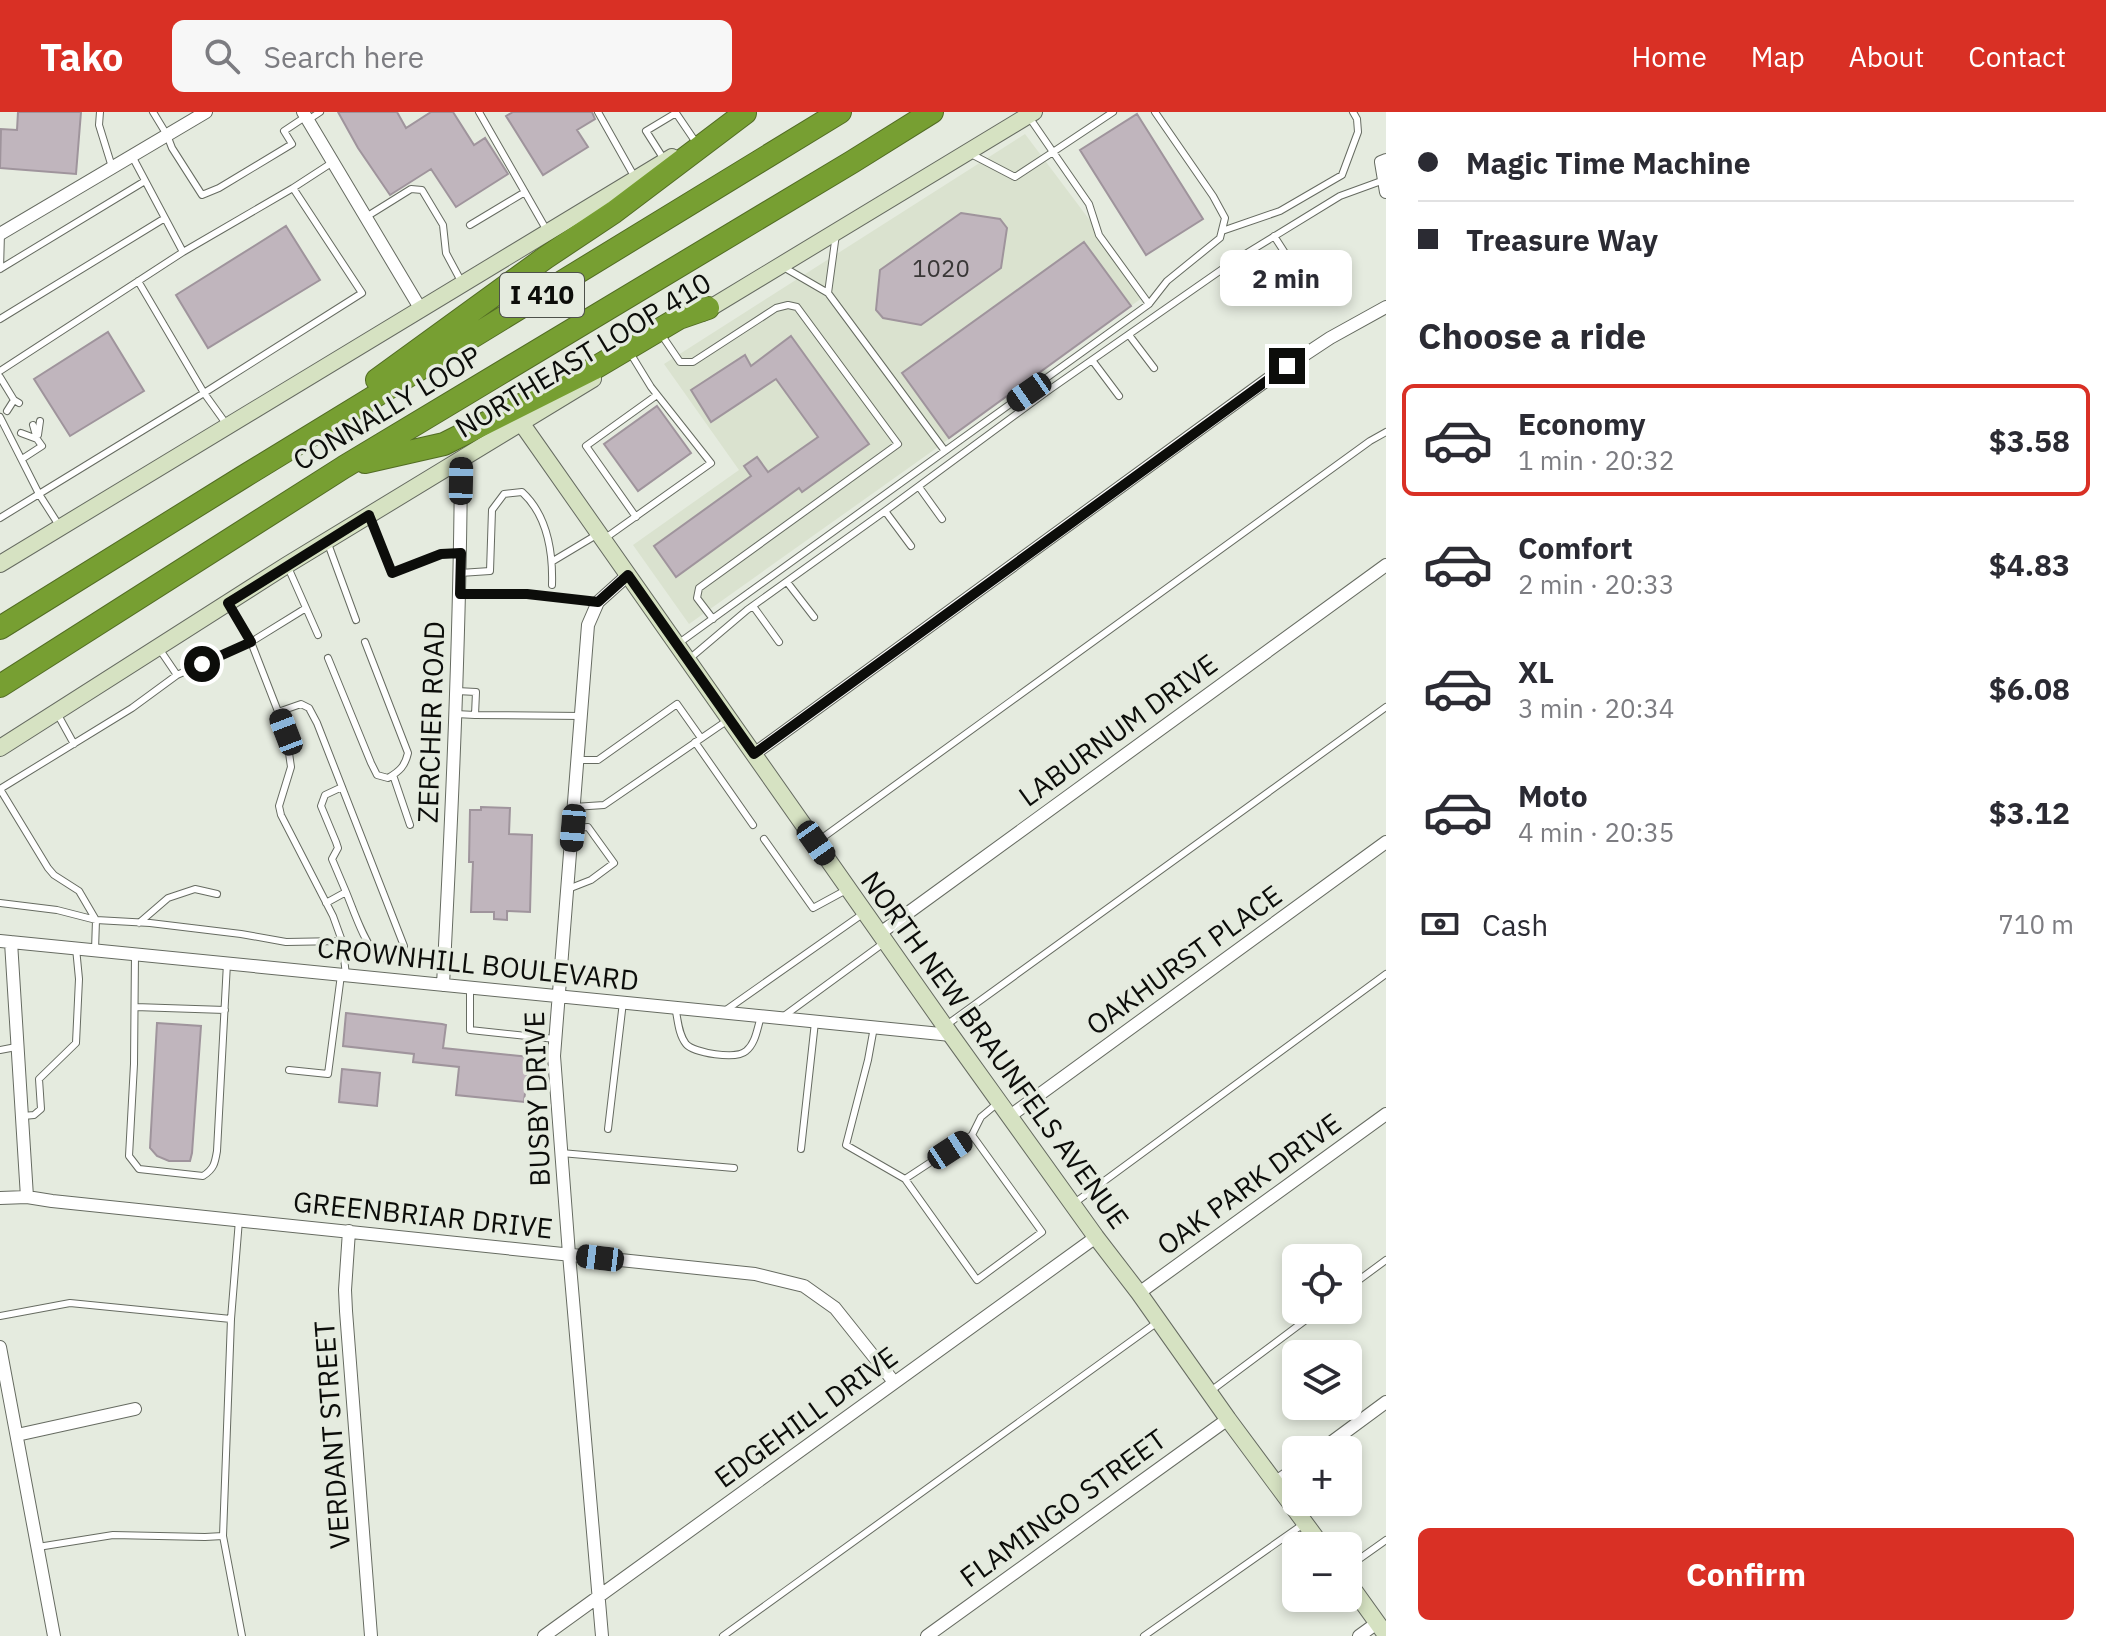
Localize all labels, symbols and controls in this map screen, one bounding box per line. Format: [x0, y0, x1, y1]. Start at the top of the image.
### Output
search box [172, 20, 732, 92]
text: Tako [40, 32, 124, 81]
icon: search [200, 34, 244, 78]
text: Search here [264, 37, 424, 76]
text: Home [1631, 38, 1707, 75]
text: Map [1751, 38, 1805, 75]
text: About [1849, 38, 1924, 75]
text: Contact [1968, 38, 2066, 75]
text: Magic Time Machine [1466, 143, 1751, 182]
text: Treasure Way [1466, 220, 1658, 259]
callout: 2 min [1221, 250, 1353, 306]
house number: 1020 [912, 252, 970, 284]
text: 2 min [1252, 261, 1320, 295]
street label: NORTHEAST LOOP 410 [448, 263, 718, 446]
road number: I 410 [500, 273, 584, 317]
text: Choose a ride [1418, 312, 1646, 359]
street label: CONNALLY LOOP [286, 337, 488, 478]
route end [1269, 348, 1305, 384]
car [1002, 368, 1056, 416]
icon: car [1422, 404, 1494, 476]
text: Economy [1518, 404, 1646, 443]
text: $3.58 [1989, 421, 2070, 460]
text: 1 min · 20:32 [1518, 443, 1674, 477]
car [449, 457, 473, 505]
icon: car [1422, 528, 1494, 600]
text: Comfort [1518, 528, 1633, 567]
text: $4.83 [1989, 545, 2070, 584]
text: 2 min · 20:33 [1518, 567, 1674, 601]
street label: ZERCHER ROAD [408, 620, 453, 824]
street label: LABURNUM DRIVE [1011, 645, 1224, 814]
route start [184, 646, 220, 682]
icon: car [1422, 652, 1494, 724]
text: XL [1518, 652, 1554, 691]
text: $6.08 [1989, 669, 2070, 708]
text: 3 min · 20:34 [1518, 691, 1674, 725]
car [266, 705, 306, 759]
icon: car [1422, 776, 1494, 848]
text: Moto [1518, 776, 1588, 815]
text: $3.12 [1989, 793, 2070, 832]
car [559, 803, 587, 853]
text: 4 min · 20:35 [1518, 815, 1674, 849]
car [792, 816, 840, 870]
street label: NORTH NEW BRAUNFELS AVENUE [853, 863, 1138, 1236]
street label: OAKHURST PLACE [1079, 876, 1289, 1043]
icon: cash [1418, 902, 1462, 946]
text: Cash [1482, 905, 1548, 944]
text: 710 m [1998, 907, 2074, 941]
street label: CROWNHILL BOULEVARD [316, 928, 641, 999]
street label: BUSBY DRIVE [515, 1011, 558, 1187]
street label: OAK PARK DRIVE [1149, 1104, 1348, 1263]
car [923, 1127, 977, 1173]
street label: GREENBRIAR DRIVE [291, 1182, 555, 1247]
car [575, 1243, 625, 1273]
map controls [1282, 1244, 1362, 1612]
button: locate [1282, 1244, 1362, 1324]
street label: VERDANT STREET [305, 1320, 358, 1550]
street label: EDGEHILL DRIVE [707, 1338, 905, 1496]
button: layers [1282, 1340, 1362, 1420]
street label: FLAMINGO STREET [952, 1420, 1173, 1595]
button: + [1282, 1436, 1362, 1516]
button: Confirm [1418, 1528, 2074, 1620]
button: − [1282, 1532, 1362, 1612]

